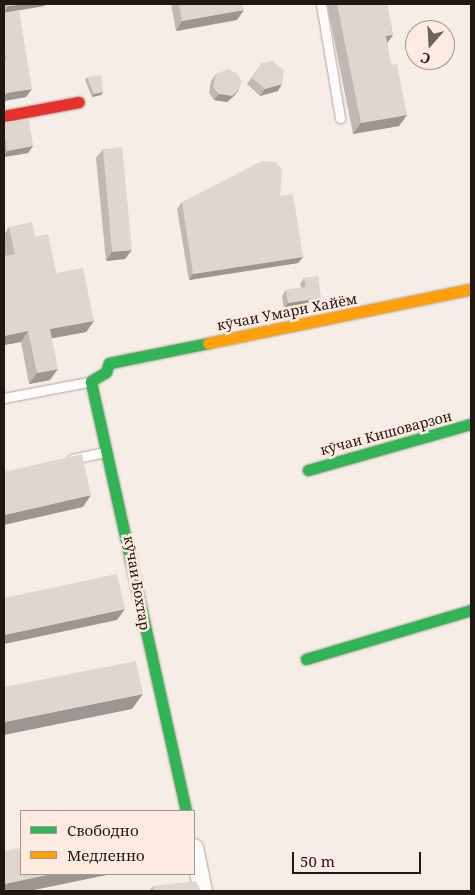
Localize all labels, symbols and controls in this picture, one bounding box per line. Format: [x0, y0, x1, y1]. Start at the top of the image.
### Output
north arrow [405, 20, 455, 70]
text: С [418, 48, 433, 69]
street label: кӯчаи Умари Хайём [215, 290, 359, 334]
street label: кӯчаи Кишоварзон [318, 407, 454, 459]
street label: кӯчаи Бохтар [120, 535, 154, 631]
legend [20, 810, 195, 875]
text: Свободно [67, 820, 139, 840]
scale bar [295, 842, 424, 874]
text: Медленно [67, 845, 145, 865]
text: 50 m [300, 851, 335, 871]

